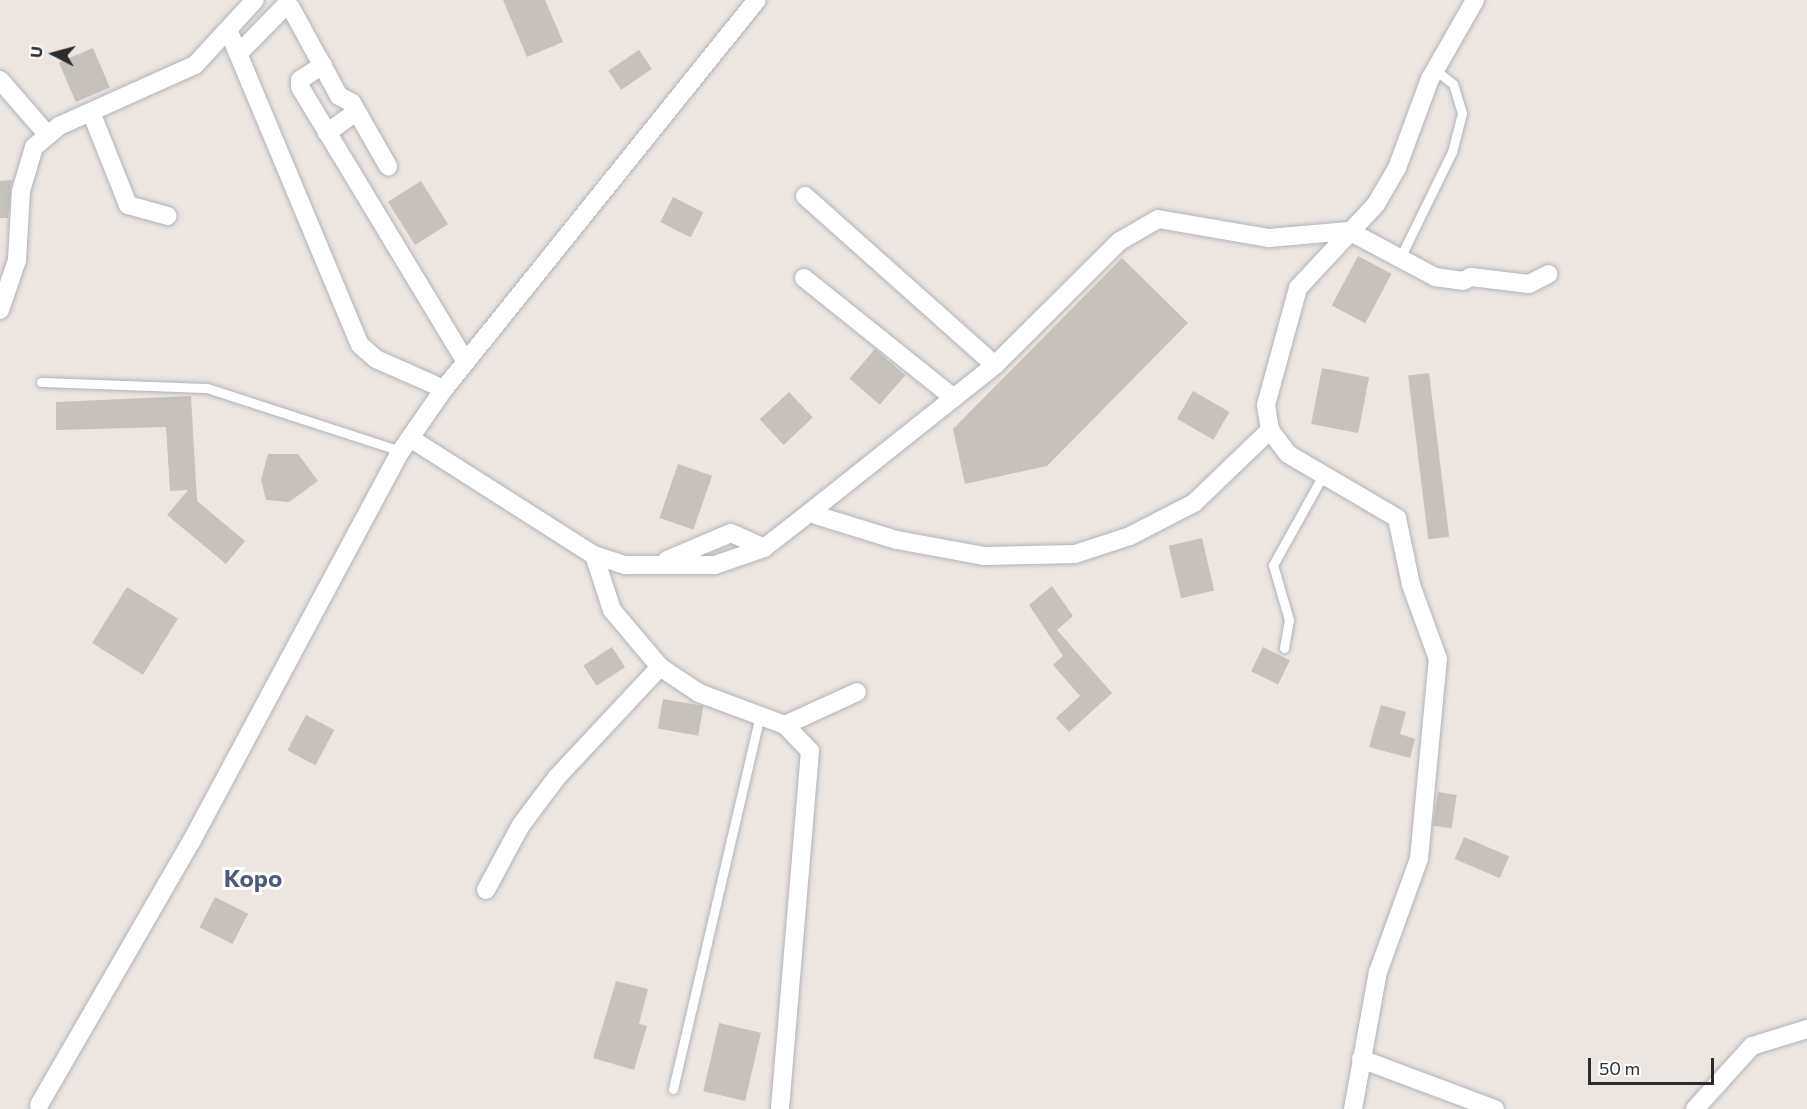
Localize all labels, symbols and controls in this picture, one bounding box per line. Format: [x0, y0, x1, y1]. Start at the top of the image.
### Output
north arrow [24, 24, 84, 84]
text: U [26, 45, 46, 59]
district label: Kopo [224, 864, 282, 892]
scale bar [1591, 1046, 1717, 1084]
text: 50 m [1599, 1057, 1640, 1079]

